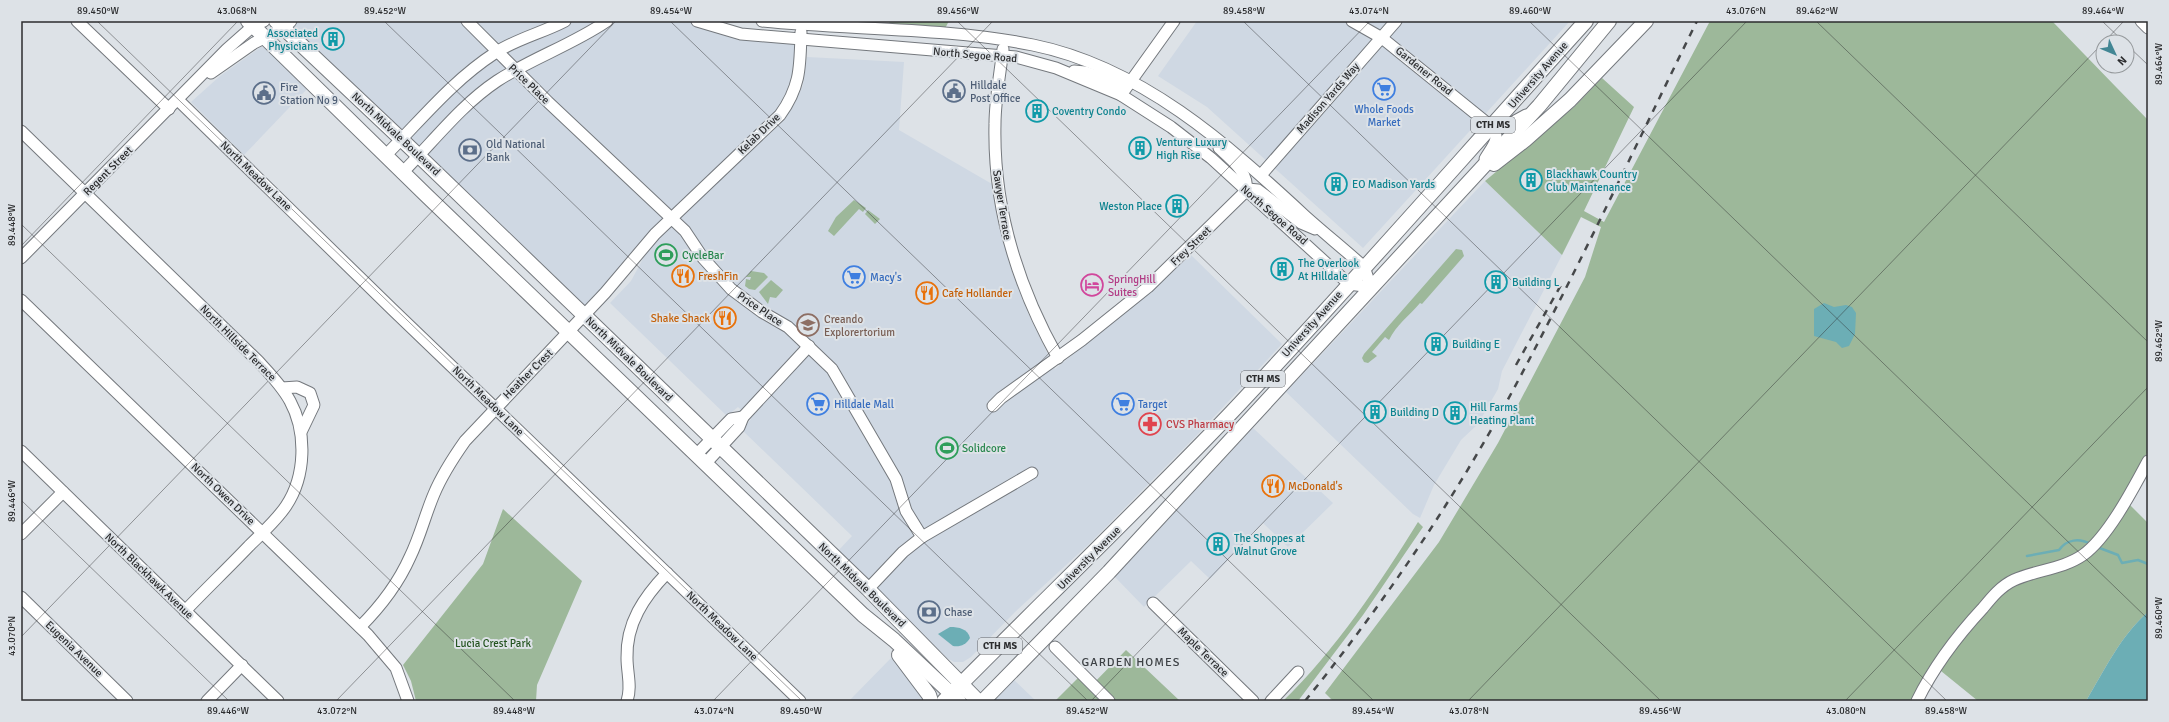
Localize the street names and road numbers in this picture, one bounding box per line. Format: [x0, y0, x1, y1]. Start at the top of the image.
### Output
street label: University Avenue [1505, 39, 1571, 111]
street label: Gardener Road [1393, 44, 1455, 98]
street label: North Segoe Road [932, 45, 1018, 65]
street label: Madison Yards Way [1294, 59, 1363, 136]
street label: Price Place [506, 61, 552, 107]
street label: North Midvale Boulevard [349, 90, 443, 179]
street label: Kelab Drive [735, 111, 783, 157]
road number: CTH MS [1471, 117, 1515, 133]
street label: North Meadow Lane [218, 139, 294, 213]
street label: Regent Street [81, 144, 135, 198]
street label: Sawyer Terrace [990, 169, 1014, 241]
street label: North Segoe Road [1238, 182, 1310, 248]
street label: Frey Street [1168, 224, 1214, 268]
street label: University Avenue [1279, 288, 1345, 360]
street label: Price Place [735, 289, 785, 329]
street label: North Hillside Terrace [197, 302, 279, 384]
street label: North Midvale Boulevard [583, 314, 675, 404]
street label: Heather Crest [500, 346, 556, 402]
street label: North Meadow Lane [450, 364, 526, 438]
road number: CTH MS [1241, 371, 1285, 387]
street label: North Owen Drive [189, 460, 257, 528]
street label: University Avenue [1055, 524, 1123, 592]
street label: North Blackhawk Avenue [102, 530, 196, 622]
street label: North Midvale Boulevard [816, 540, 908, 630]
street label: North Meadow Lane [684, 589, 760, 663]
street label: Eugenia Avenue [43, 618, 105, 680]
street label: Maple Terrace [1175, 625, 1231, 679]
road number: CTH MS [978, 638, 1022, 654]

